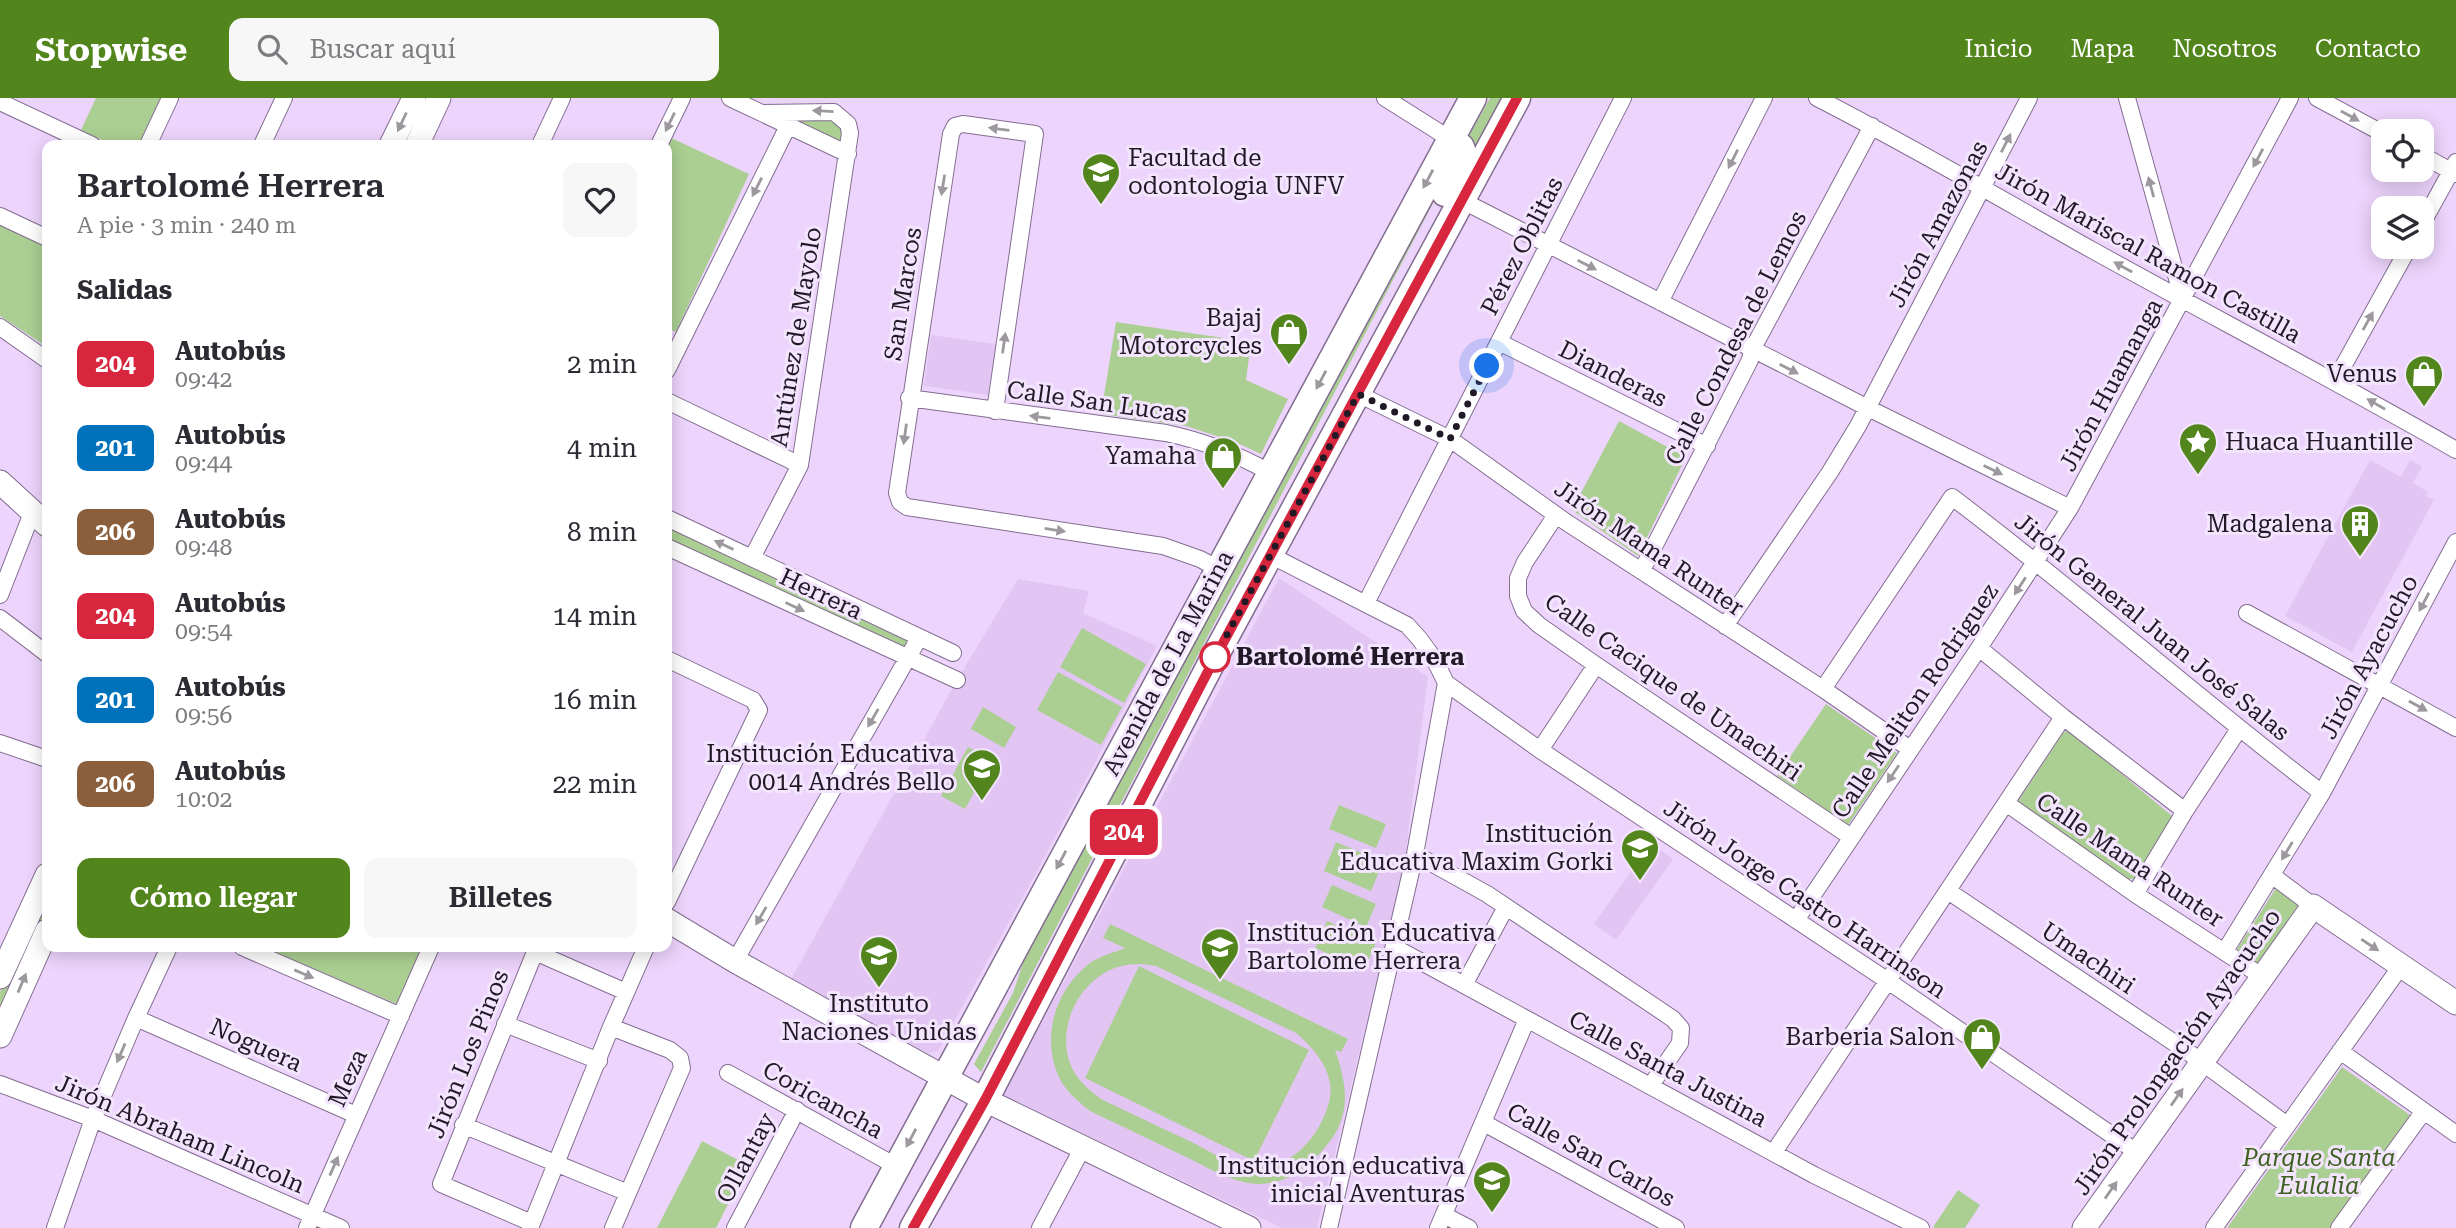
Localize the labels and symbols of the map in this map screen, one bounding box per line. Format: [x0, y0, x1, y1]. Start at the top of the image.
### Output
one-way arrow [811, 106, 833, 117]
one-way arrow [2340, 110, 2360, 122]
one-way arrow [397, 112, 408, 132]
one-way arrow [664, 112, 676, 132]
one-way arrow [988, 124, 1010, 135]
one-way arrow [2001, 133, 2012, 153]
street label: Jirón Amazonas [1882, 136, 1994, 312]
place label: Facultad de odontologia UNFV [1128, 144, 1344, 200]
one-way arrow [2252, 148, 2264, 168]
one-way arrow [1728, 149, 1739, 169]
school or university icon: Facultad de odontologia UNFV [1080, 151, 1122, 206]
street label: Jirón Mariscal Ramon Castilla [1990, 157, 2306, 349]
one-way arrow [1422, 170, 1434, 189]
street label: Pérez Oblitas [1475, 172, 1569, 320]
one-way arrow [937, 174, 948, 196]
one-way arrow [2146, 176, 2156, 197]
one-way arrow [752, 177, 763, 197]
street label: Calle Condesa de Lemos [1660, 206, 1812, 470]
street label: Antúnez de Mayolo [765, 225, 827, 449]
street label: San Marcos [879, 225, 927, 363]
one-way arrow [1577, 259, 1597, 270]
one-way arrow [2113, 261, 2133, 272]
street label: Jirón Huamanga [2054, 294, 2168, 476]
place label: Bajaj Motorcycles [1119, 304, 1262, 360]
shop icon: Bajaj Motorcycles [1268, 311, 1310, 366]
one-way arrow [2362, 311, 2374, 331]
one-way arrow [999, 332, 1010, 354]
street label: Dianderas [1554, 335, 1672, 413]
your location [1469, 348, 1504, 383]
shop icon: Venus [2403, 353, 2445, 408]
place label: Venus [2327, 360, 2397, 388]
one-way arrow [1779, 363, 1799, 374]
one-way arrow [1315, 370, 1327, 390]
street label: Calle San Lucas [1005, 375, 1189, 429]
one-way arrow [2366, 398, 2385, 410]
one-way arrow [1029, 411, 1051, 422]
place icon: Huaca Huantille [2177, 421, 2219, 476]
one-way arrow [899, 423, 910, 445]
place label: Huaca Huantille [2225, 428, 2413, 456]
shop icon: Yamaha [1202, 435, 1244, 490]
place label: Yamaha [1105, 442, 1196, 470]
one-way arrow [1983, 464, 2003, 475]
street label: Jirón Mama Runter [1549, 474, 1749, 622]
building icon: Madgalena [2339, 503, 2381, 558]
street label: Jirón General Juan José Salas [2009, 507, 2295, 747]
place label: Madgalena [2207, 510, 2333, 538]
one-way arrow [1044, 524, 1066, 535]
one-way arrow [714, 539, 735, 550]
street label: Avenida de La Marina [1097, 546, 1239, 780]
street label: Herrera [775, 563, 867, 625]
street label: Jirón Ayacucho [2314, 570, 2424, 744]
one-way arrow [2014, 576, 2027, 596]
street label: Calle Meliton Rodriguez [1826, 578, 2004, 824]
street label: Calle Cacique de Umachiri [1539, 587, 1807, 787]
one-way arrow [2418, 593, 2430, 613]
one-way arrow [785, 601, 805, 613]
marker: Bartolomé Herrera [1200, 642, 1230, 672]
place label: Bartolomé Herrera [1236, 643, 1464, 671]
one-way arrow [2408, 700, 2427, 712]
one-way arrow [868, 708, 880, 728]
place label: Institución Educativa 0014 Andrés Bello [706, 740, 955, 796]
school or university icon: Institución Educativa 0014 Andrés Bello [961, 747, 1003, 802]
one-way arrow [1886, 765, 1900, 783]
street label: Calle Mama Runter [2031, 787, 2229, 933]
street label: Jirón Jorge Castro Harrinson [1658, 794, 1952, 1004]
line badge: 204 [1084, 809, 1164, 855]
place label: Institución Educativa Maxim Gorki [1340, 820, 1613, 876]
school or university icon: Institución Educativa Maxim Gorki [1619, 827, 1661, 882]
one-way arrow [2281, 842, 2294, 861]
one-way arrow [1055, 850, 1067, 870]
street label: Jirón Prolongación Ayacucho [2067, 904, 2287, 1200]
one-way arrow [755, 906, 767, 925]
street label: Umachiri [2036, 916, 2141, 1000]
place label: Institución Educativa Bartolome Herrera [1247, 919, 1496, 975]
school or university icon: Institución Educativa Bartolome Herrera [1199, 926, 1241, 981]
school or university icon: Instituto Naciones Unidas [858, 934, 900, 989]
one-way arrow [2361, 938, 2379, 952]
street label: Jirón Los Pinos [421, 966, 515, 1142]
one-way arrow [294, 969, 315, 980]
one-way arrow [17, 972, 28, 993]
place label: Instituto Naciones Unidas [781, 990, 977, 1046]
street label: Calle Santa Justina [1564, 1005, 1772, 1133]
street label: Noguera [206, 1012, 306, 1078]
shop icon: Barberia Salon [1961, 1016, 2003, 1071]
place label: Barberia Salon [1785, 1023, 1955, 1051]
one-way arrow [115, 1043, 126, 1064]
street label: Meza [323, 1045, 373, 1111]
street label: Coricancha [758, 1055, 888, 1145]
street label: Jirón Abraham Lincoln [51, 1069, 309, 1199]
one-way arrow [2170, 1088, 2184, 1106]
street label: Calle San Carlos [1502, 1097, 1680, 1213]
street label: Ollantay [711, 1108, 782, 1208]
one-way arrow [906, 1128, 917, 1148]
park label: Parque Santa Eulalia [2241, 1144, 2396, 1200]
place label: Institución educativa inicial Aventuras [1218, 1152, 1465, 1208]
one-way arrow [329, 1155, 340, 1176]
school or university icon: Institución educativa inicial Aventuras [1471, 1159, 1513, 1214]
one-way arrow [2104, 1181, 2118, 1199]

